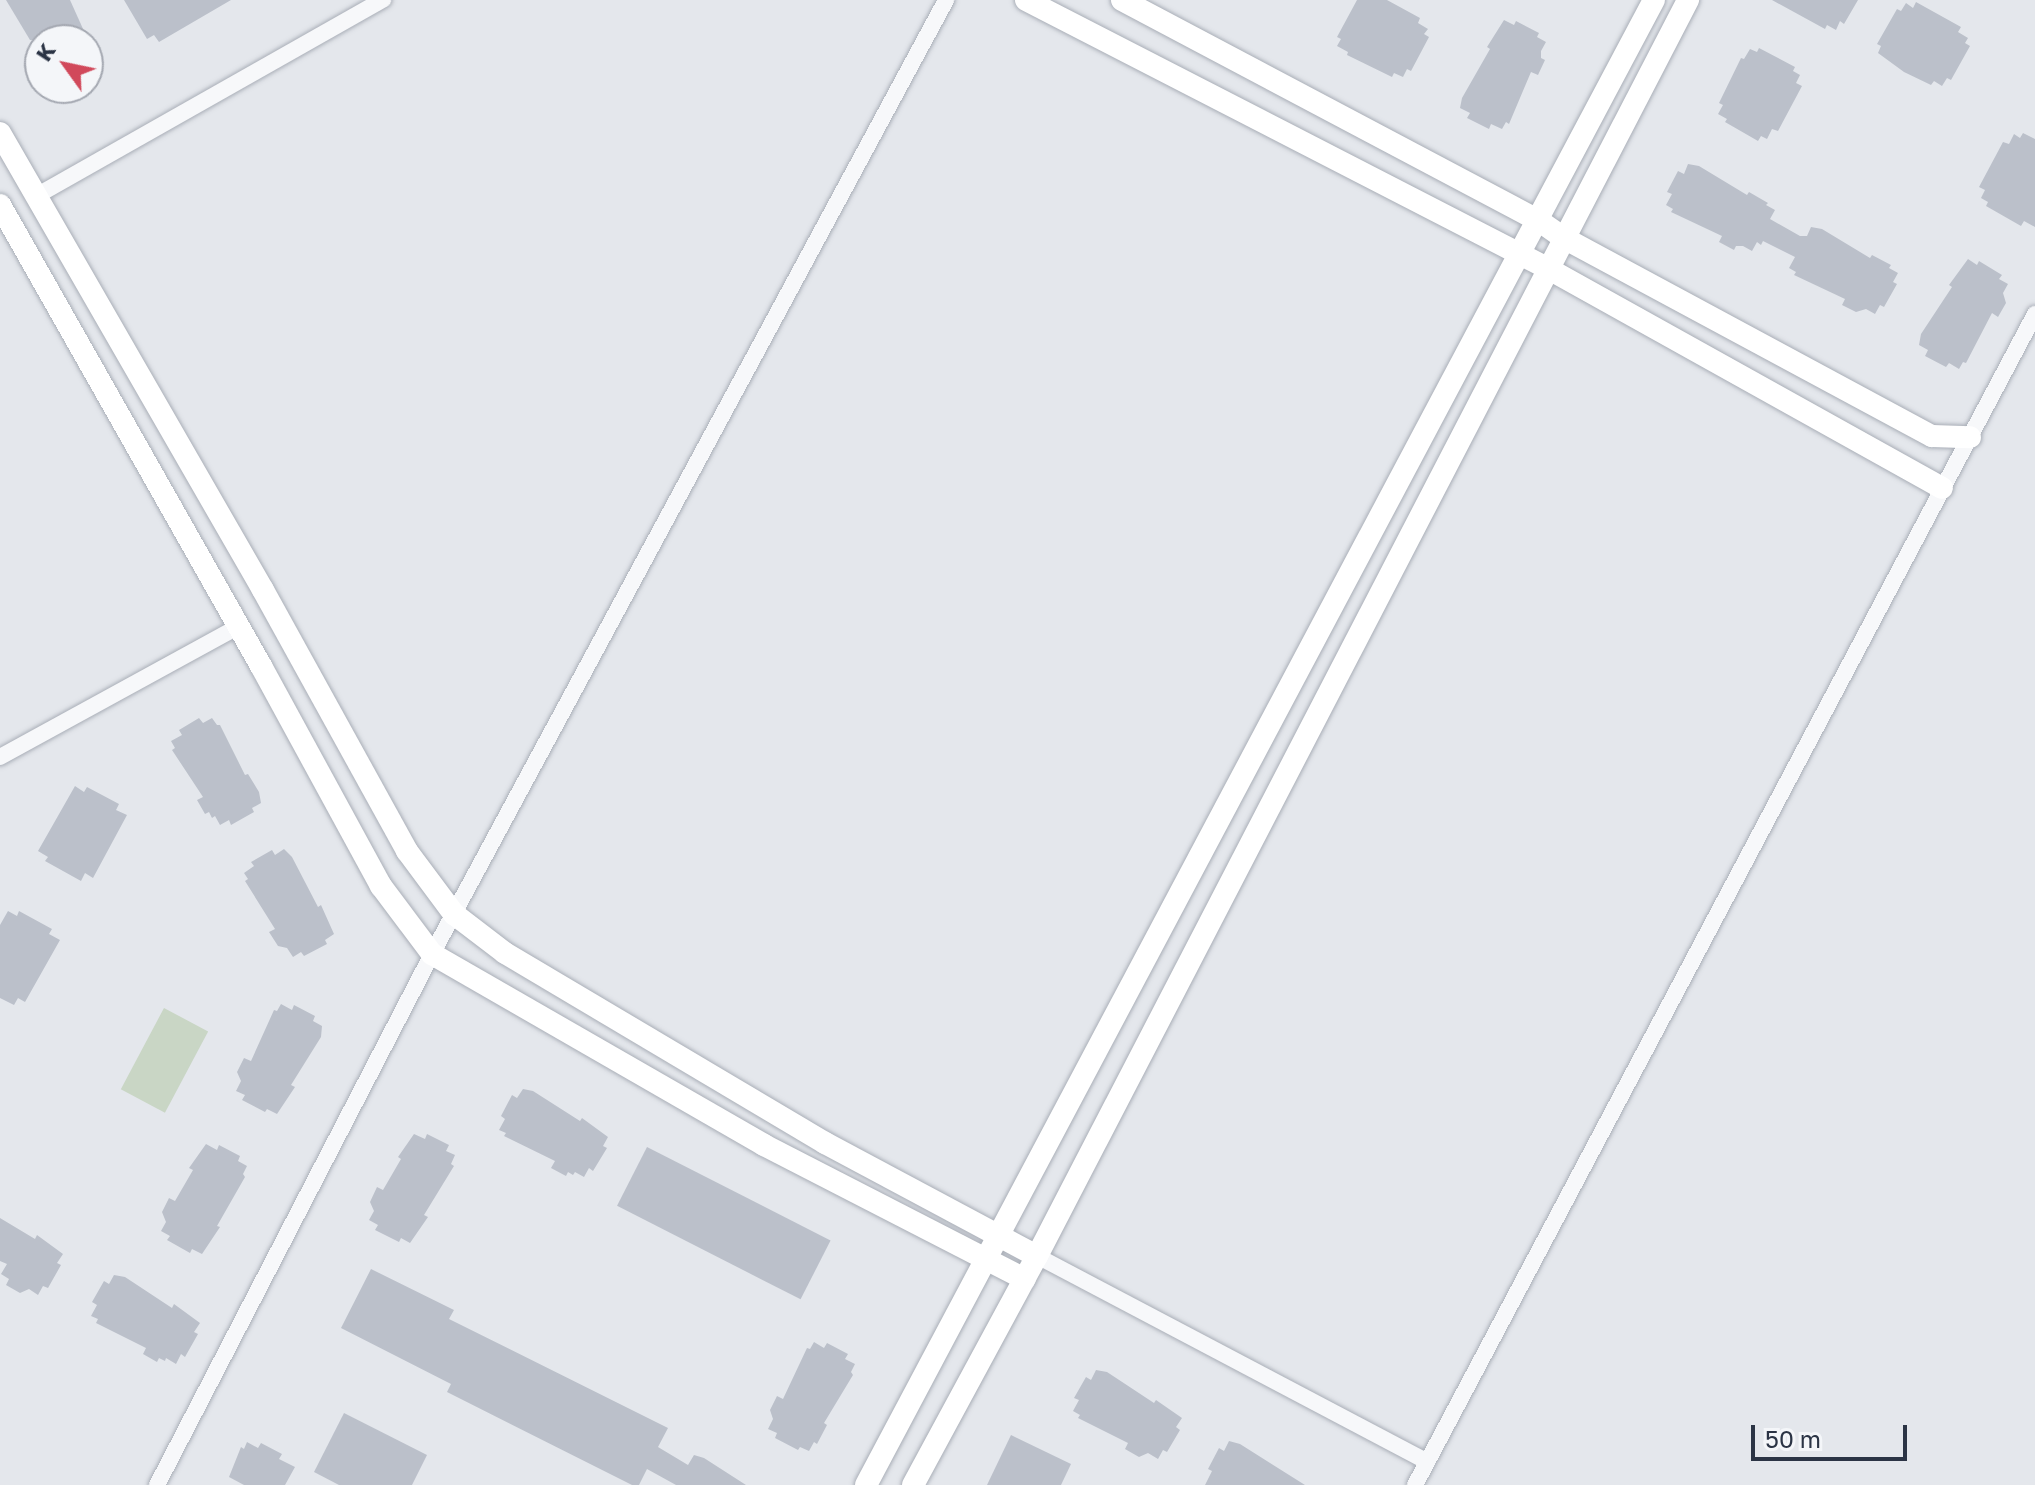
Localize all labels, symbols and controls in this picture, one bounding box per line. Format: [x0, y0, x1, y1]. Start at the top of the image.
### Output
north arrow [24, 24, 104, 104]
text: K [29, 38, 61, 66]
scale bar [1755, 1409, 1911, 1459]
text: 50 m [1765, 1424, 1821, 1453]

